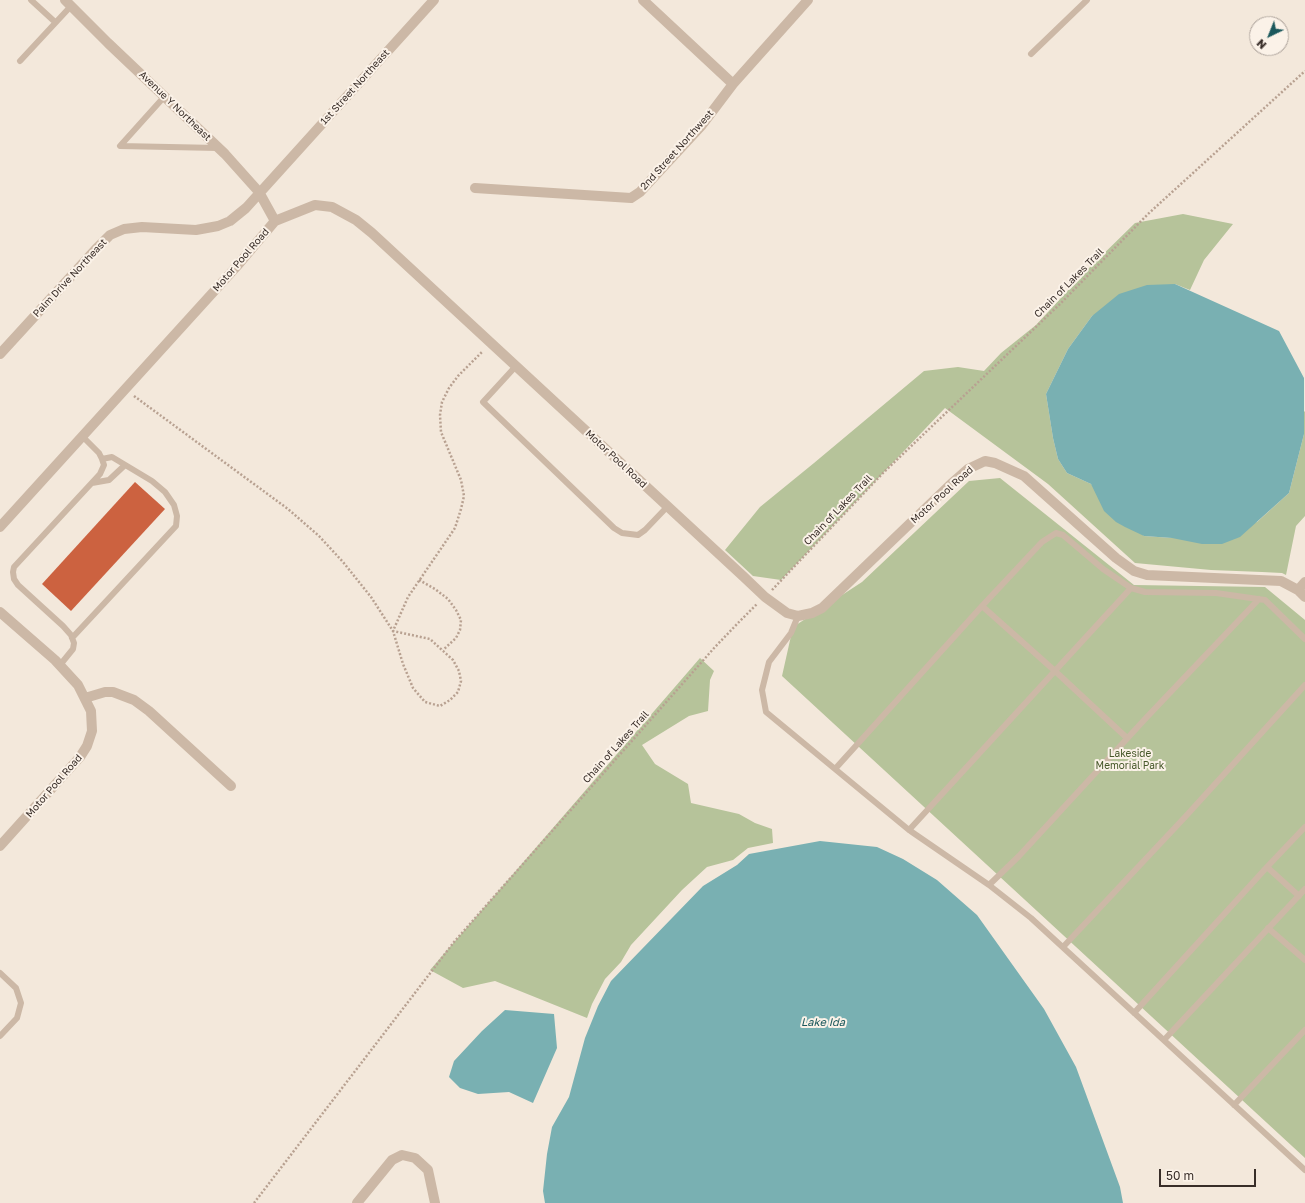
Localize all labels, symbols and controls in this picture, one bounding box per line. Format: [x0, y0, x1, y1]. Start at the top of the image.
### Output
north arrow [1249, 16, 1289, 56]
text: N [1254, 37, 1269, 52]
street label: 1st Street Northeast [318, 47, 392, 127]
street label: Avenue Y Northeast [137, 69, 213, 143]
street label: 2nd Street Northwest [638, 108, 716, 192]
street label: Motor Pool Road [210, 226, 272, 294]
street label: Palm Drive Northeast [31, 236, 109, 320]
street label: Chain of Lakes Trail [1032, 246, 1106, 320]
street label: Motor Pool Road [583, 427, 649, 491]
street label: Motor Pool Road [908, 464, 976, 526]
street label: Chain of Lakes Trail [801, 472, 875, 548]
street label: Chain of Lakes Trail [580, 708, 652, 786]
park label: Lakeside Memorial Park [1096, 748, 1164, 772]
street label: Motor Pool Road [23, 752, 85, 820]
water label: Lake Ida [801, 1016, 845, 1030]
scale bar [1161, 1161, 1258, 1187]
text: 50 m [1166, 1168, 1194, 1183]

